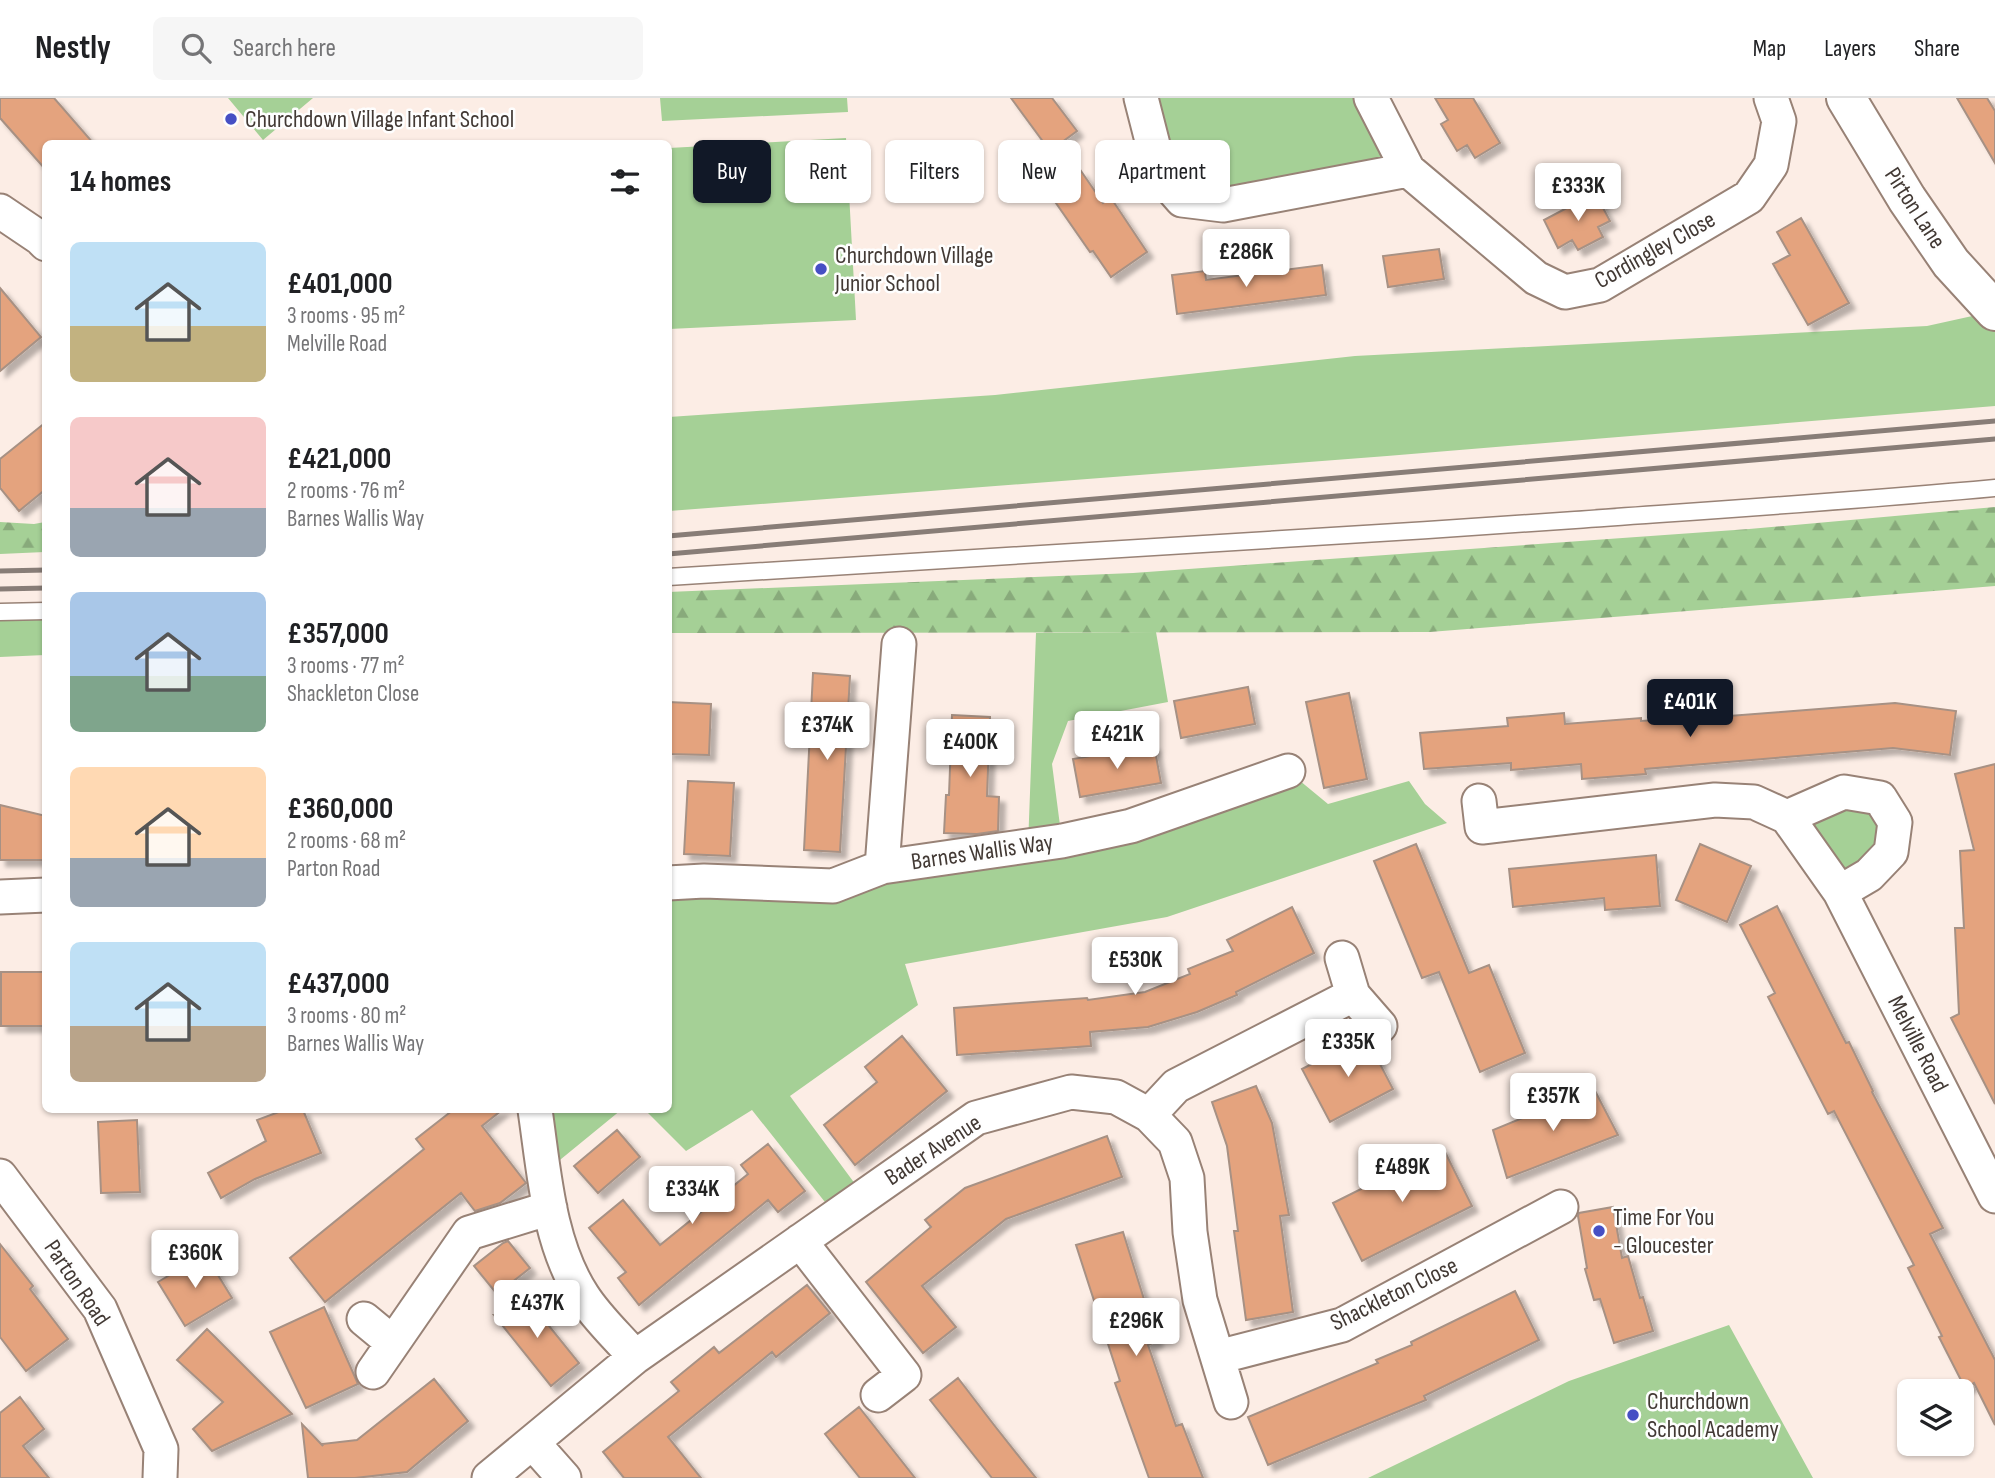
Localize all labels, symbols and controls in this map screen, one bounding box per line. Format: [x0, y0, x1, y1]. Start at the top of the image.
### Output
search box [153, 17, 643, 80]
text: Nestly [35, 28, 111, 68]
icon: search [177, 29, 215, 67]
text: Search here [233, 33, 336, 64]
text: Map [1753, 34, 1786, 63]
text: Layers [1824, 34, 1876, 63]
text: Share [1914, 34, 1960, 63]
place label: Churchdown Village Infant School [245, 105, 514, 134]
marker: Churchdown Village Infant School [223, 111, 239, 127]
chip: Buy [693, 140, 771, 203]
chip: Rent [785, 140, 871, 203]
chip: Filters [885, 140, 984, 203]
chip: New [998, 140, 1081, 203]
chip: Apartment [1095, 140, 1230, 203]
street label: Pirton Lane [1878, 162, 1952, 254]
icon: filters [606, 163, 644, 201]
text: 14 homes [70, 164, 171, 200]
pin: £333K [1529, 164, 1627, 223]
text: £333K [1551, 172, 1605, 200]
street label: Cordingley Close [1590, 205, 1720, 295]
pin: £286K [1197, 230, 1295, 289]
text: £286K [1219, 238, 1273, 266]
place label: Churchdown Village Junior School [834, 241, 993, 298]
marker: Churchdown Village Junior School [813, 261, 829, 277]
text: £401,000 [287, 266, 392, 302]
icon: home [126, 270, 210, 354]
text: 3 rooms · 95 m² [287, 302, 406, 330]
text: Melville Road [287, 330, 387, 358]
text: £421,000 [287, 441, 391, 477]
icon: home [126, 445, 210, 529]
text: 2 rooms · 76 m² [287, 477, 405, 505]
text: Barnes Wallis Way [287, 505, 424, 533]
text: £357,000 [287, 616, 389, 652]
icon: home [126, 620, 210, 704]
text: 3 rooms · 77 m² [287, 652, 405, 680]
text: Shackleton Close [287, 680, 419, 708]
pin: £401K [1641, 680, 1739, 739]
text: £401K [1663, 688, 1717, 716]
pin: £374K [778, 702, 876, 762]
text: £374K [801, 711, 853, 739]
pin: £421K [1068, 712, 1166, 771]
pin: £400K [921, 720, 1019, 779]
text: £421K [1090, 720, 1144, 748]
text: £400K [942, 728, 998, 756]
text: £360,000 [287, 791, 393, 827]
icon: home [126, 795, 210, 879]
text: 2 rooms · 68 m² [287, 827, 406, 855]
street label: Barnes Wallis Way [909, 828, 1055, 876]
text: Parton Road [287, 855, 380, 883]
pin: £530K [1086, 937, 1184, 997]
text: £530K [1108, 946, 1162, 974]
text: £437,000 [287, 966, 389, 1002]
icon: home [126, 970, 210, 1054]
street label: Melville Road [1881, 991, 1955, 1097]
text: 3 rooms · 80 m² [287, 1002, 406, 1030]
pin: £335K [1299, 1020, 1397, 1079]
text: £335K [1321, 1028, 1375, 1056]
text: Barnes Wallis Way [287, 1030, 424, 1058]
pin: £357K [1504, 1074, 1602, 1133]
text: £357K [1526, 1082, 1580, 1110]
street label: Bader Avenue [879, 1108, 987, 1192]
pin: £489K [1353, 1144, 1451, 1204]
text: £489K [1374, 1153, 1430, 1181]
pin: £334K [643, 1166, 741, 1226]
text: £334K [665, 1175, 719, 1203]
place label: Time For You - Gloucester [1613, 1203, 1714, 1260]
marker: Time For You - Gloucester [1591, 1223, 1607, 1239]
pin: £360K [146, 1230, 244, 1290]
street label: Parton Road [38, 1235, 116, 1331]
text: £360K [167, 1239, 223, 1267]
street label: Shackleton Close [1326, 1251, 1462, 1337]
pin: £437K [488, 1280, 586, 1340]
text: £437K [510, 1289, 564, 1317]
pin: £296K [1087, 1298, 1185, 1358]
text: £296K [1109, 1307, 1163, 1335]
map controls [1897, 1379, 1974, 1456]
button: layers [1897, 1379, 1974, 1456]
place label: Churchdown School Academy [1647, 1387, 1779, 1444]
marker: Churchdown School Academy [1625, 1407, 1641, 1423]

